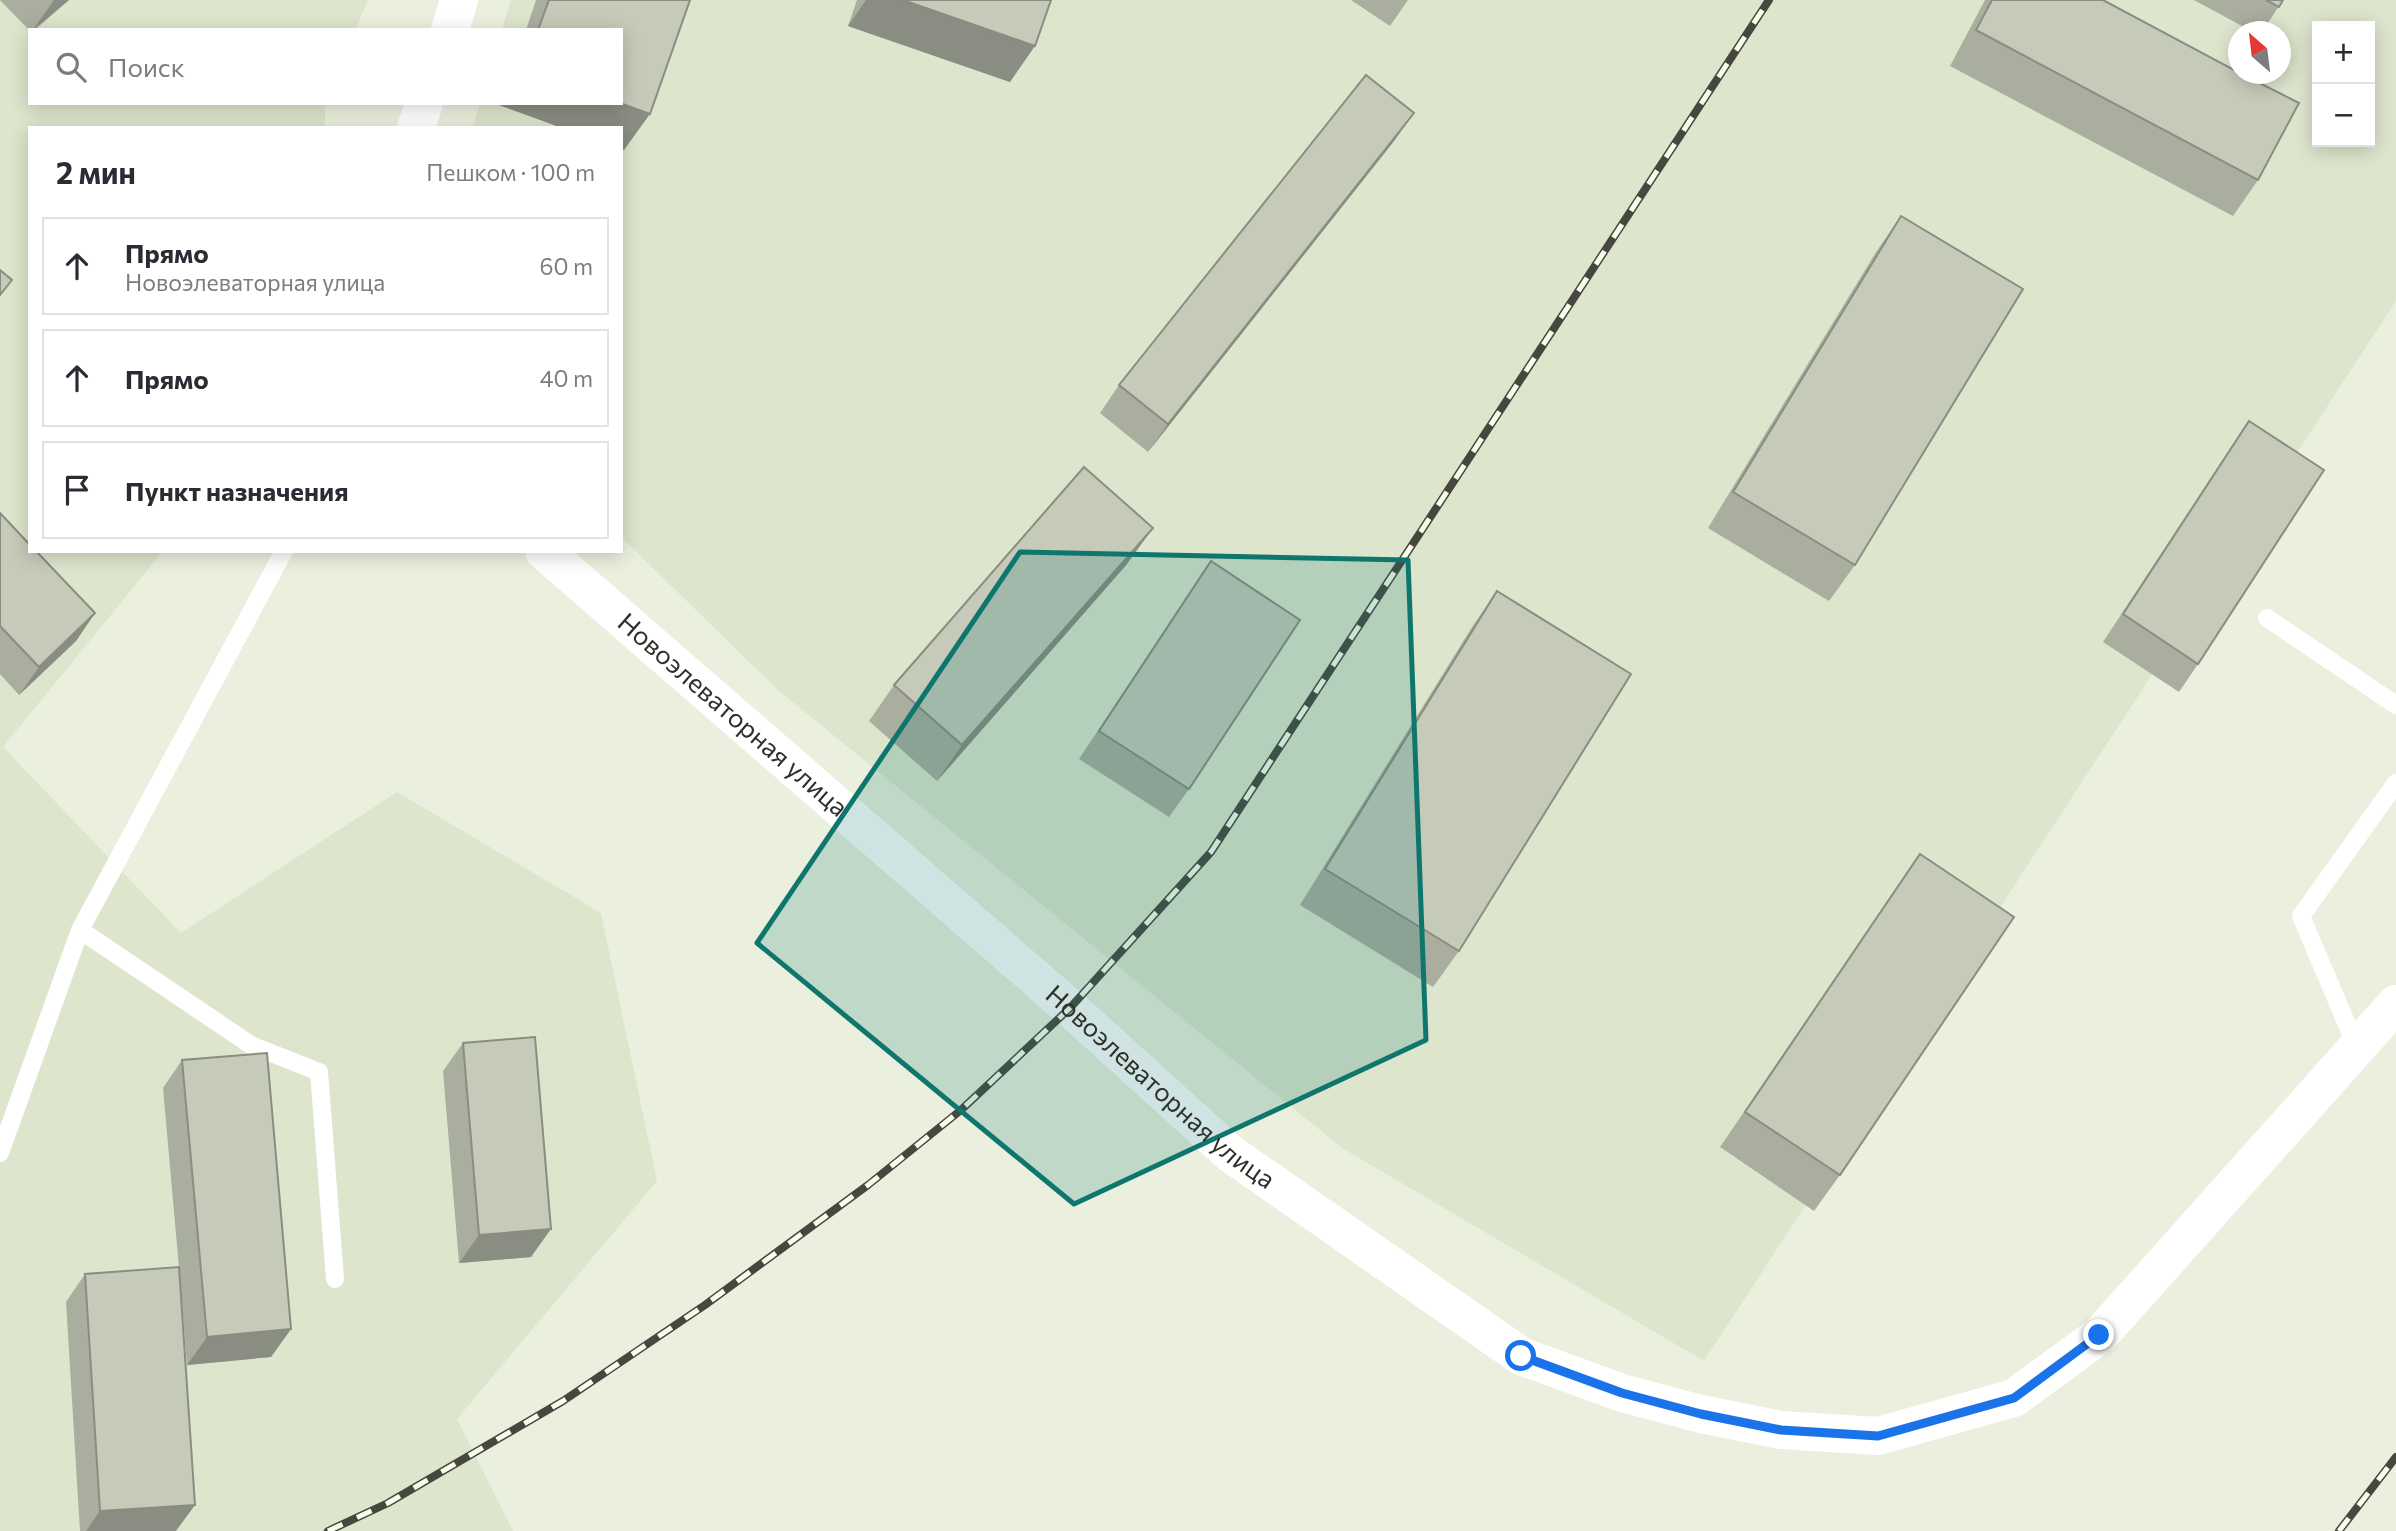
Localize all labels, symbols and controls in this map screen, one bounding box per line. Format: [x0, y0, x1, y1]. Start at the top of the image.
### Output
north arrow [2228, 21, 2291, 84]
map controls [2312, 21, 2375, 147]
button: + [2312, 21, 2375, 84]
search box [28, 28, 623, 105]
icon: search [52, 48, 90, 86]
text: Поиск [108, 51, 185, 82]
button: − [2312, 84, 2375, 147]
text: 2 мин [56, 153, 136, 190]
text: Пешком · 100 m [426, 158, 595, 186]
text: Прямо [125, 237, 209, 268]
icon: ahead [58, 247, 96, 285]
text: 60 m [540, 252, 593, 280]
text: Новоэлеваторная улица [125, 268, 385, 296]
icon: ahead [58, 359, 96, 397]
text: Прямо [125, 363, 209, 394]
text: 40 m [540, 364, 593, 392]
icon: arrive [58, 471, 96, 509]
text: Пункт назначения [125, 475, 349, 506]
street label: Новоэлеваторная улица [613, 606, 855, 822]
street label: Новоэлеваторная улица [1041, 978, 1282, 1194]
route end [2083, 1319, 2114, 1350]
route start [1505, 1340, 1536, 1371]

